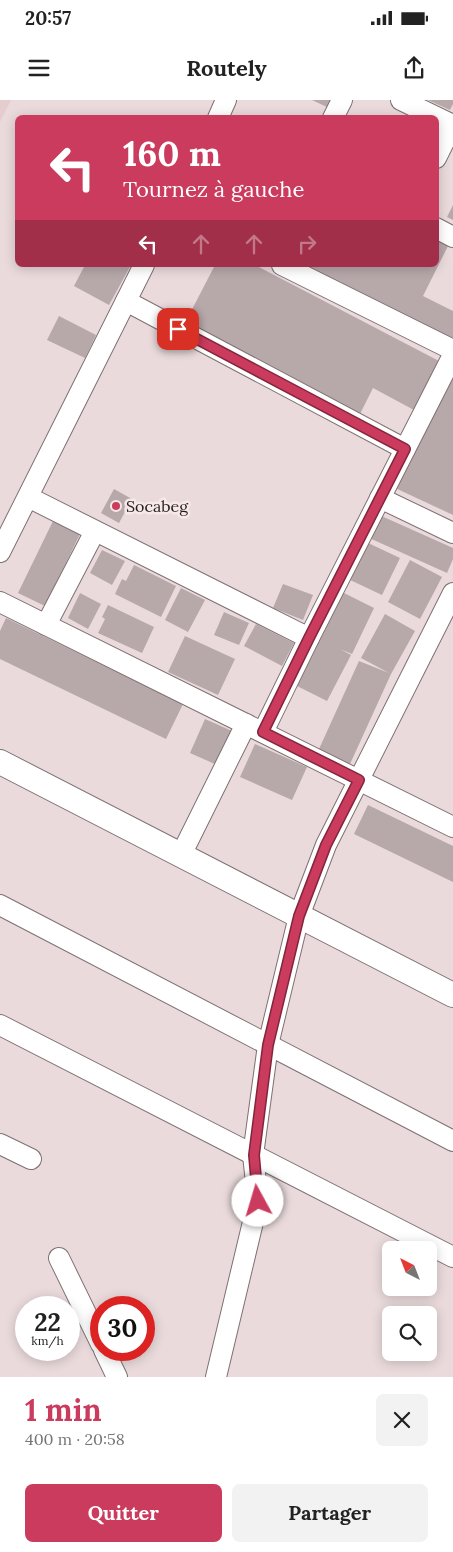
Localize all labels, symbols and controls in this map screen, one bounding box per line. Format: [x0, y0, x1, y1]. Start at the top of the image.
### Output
text: 20:57 [25, 6, 71, 30]
icon: menu [25, 54, 53, 82]
text: Routely [186, 54, 267, 82]
icon: share [400, 54, 428, 82]
text: 160 m [123, 131, 221, 176]
icon: left [40, 135, 105, 200]
text: Tournez à gauche [123, 175, 304, 203]
icon: left [134, 230, 162, 258]
icon: ahead [187, 230, 215, 258]
icon: ahead [240, 230, 268, 258]
icon: right [293, 230, 321, 258]
pin [157, 308, 199, 350]
icon: arrive [164, 315, 192, 343]
place label: Socabeg [126, 496, 189, 516]
marker: Socabeg [110, 500, 122, 512]
position arrow [231, 1174, 283, 1226]
north arrow [382, 1241, 438, 1296]
map controls [382, 1241, 437, 1361]
speed limit sign: 30 [90, 1296, 155, 1361]
text: 22 [34, 1306, 61, 1338]
button: search [382, 1306, 437, 1361]
text: km/h [31, 1333, 64, 1348]
text: 1 min [25, 1391, 102, 1429]
button: close [376, 1394, 428, 1446]
text: 400 m · 20:58 [25, 1429, 125, 1449]
button: Quitter [25, 1484, 222, 1542]
button: Partager [232, 1484, 428, 1542]

